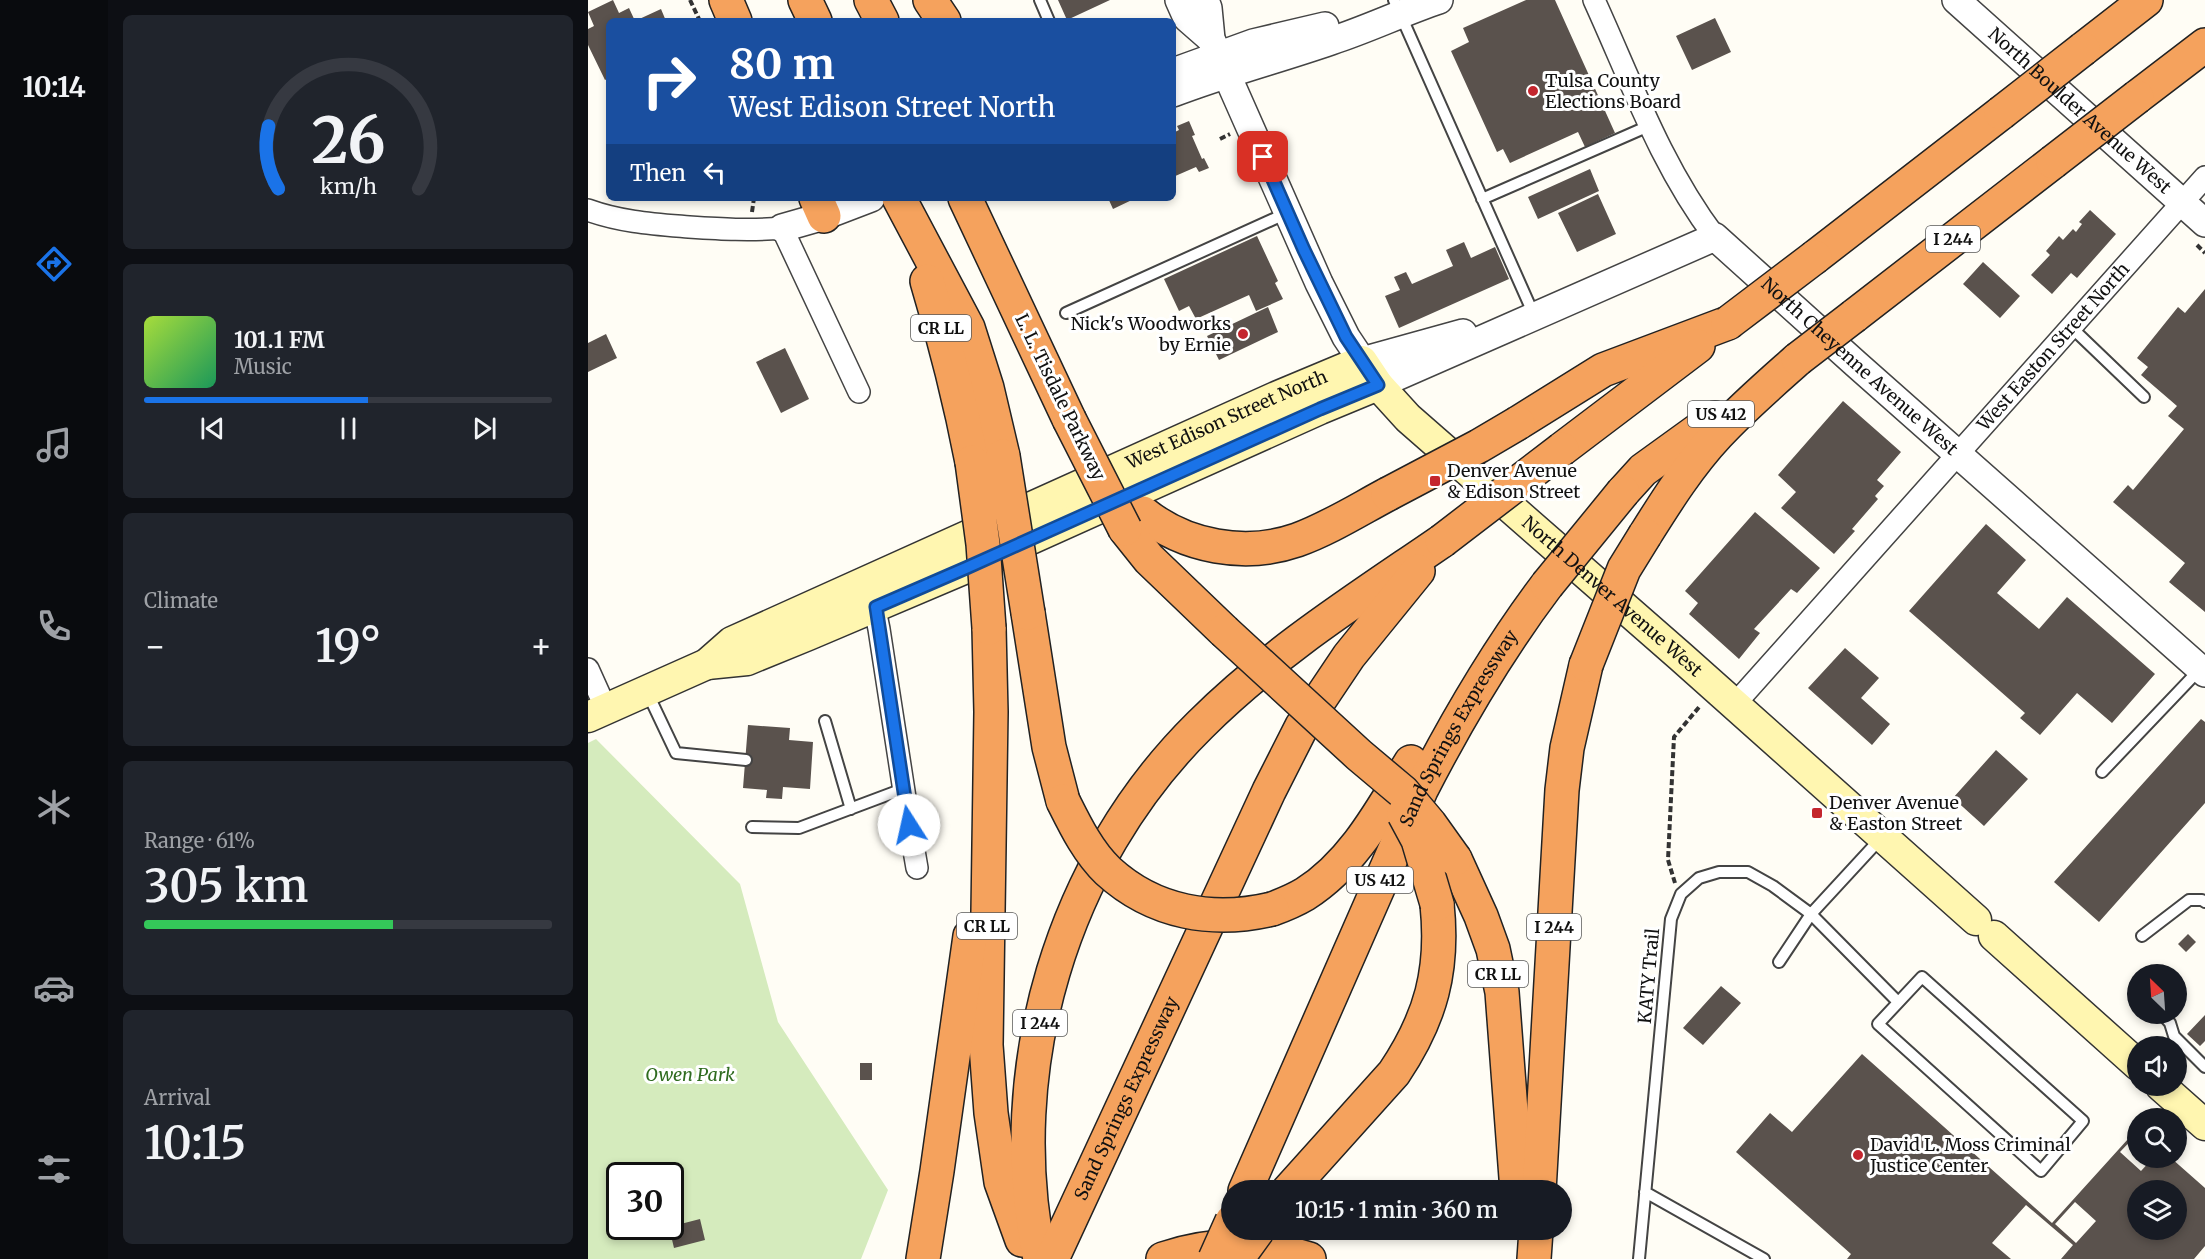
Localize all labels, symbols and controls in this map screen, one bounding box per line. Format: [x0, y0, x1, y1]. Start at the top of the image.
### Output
street label: North Boulder Avenue West [1984, 22, 2176, 198]
text: 80 m [729, 38, 835, 90]
icon: right [630, 42, 708, 120]
place label: Tulsa County Elections Board [1545, 69, 1681, 113]
text: 10:14 [22, 70, 86, 104]
marker: Tulsa County Elections Board [1526, 84, 1540, 98]
text: West Edison Street North [729, 90, 1055, 124]
text: 26 [311, 102, 385, 180]
pin [1237, 131, 1288, 182]
icon: arrive [1246, 140, 1279, 173]
icon: left [698, 156, 731, 189]
text: Then [630, 159, 686, 187]
text: km/h [320, 173, 376, 200]
road number: I 244 [1926, 226, 1980, 252]
icon: directions [33, 243, 75, 285]
street label: West Easton Street North [1971, 257, 2134, 436]
street label: North Cheyenne Avenue West [1757, 272, 1963, 460]
street label: L. L. Tisdale Parkway [1010, 310, 1111, 484]
place label: Nick's Woodworks by Ernie [1071, 312, 1231, 356]
road number: CR LL [911, 315, 971, 341]
text: 101.1 FM [234, 326, 325, 354]
marker: Nick's Woodworks by Ernie [1236, 327, 1250, 341]
text: Music [234, 354, 292, 379]
street label: West Edison Street North [1121, 365, 1331, 474]
road number: US 412 [1688, 401, 1754, 427]
icon: previous [196, 412, 229, 445]
icon: pause [332, 412, 365, 445]
icon: next [468, 412, 501, 445]
icon: music [33, 424, 75, 466]
place label: Denver Avenue & Edison Street [1447, 459, 1580, 503]
marker: Denver Avenue & Edison Street [1428, 474, 1442, 488]
street label: North Denver Avenue West [1517, 511, 1707, 681]
text: Climate [144, 588, 218, 613]
icon: phone [33, 605, 75, 647]
text: 19° [315, 618, 381, 674]
street label: Sand Springs Expressway [1394, 625, 1523, 830]
text: − [144, 626, 166, 667]
text: + [530, 626, 552, 667]
icon: climate [33, 786, 75, 828]
place label: Denver Avenue & Easton Street [1829, 791, 1962, 835]
position arrow [877, 793, 941, 857]
marker: Denver Avenue & Easton Street [1810, 806, 1824, 820]
text: Range · 61% [144, 828, 255, 853]
text: 305 km [144, 858, 308, 914]
road number: US 412 [1347, 867, 1413, 893]
road number: CR LL [957, 913, 1017, 939]
road number: I 244 [1527, 914, 1581, 940]
street label: KATY Trail [1633, 927, 1664, 1025]
road number: CR LL [1468, 961, 1528, 987]
north arrow [2127, 964, 2187, 1024]
map controls [2127, 964, 2187, 1240]
icon: car [33, 967, 75, 1009]
street label: Sand Springs Expressway [1069, 992, 1183, 1204]
road number: I 244 [1013, 1010, 1067, 1036]
button: sound [2127, 1036, 2187, 1096]
park label: Owen Park [645, 1063, 735, 1086]
text: Arrival [144, 1085, 211, 1110]
button: search [2127, 1108, 2187, 1168]
text: 10:15 [144, 1115, 246, 1171]
place label: David L. Moss Criminal Justice Center [1869, 1133, 2071, 1177]
icon: filters [33, 1148, 75, 1190]
marker: David L. Moss Criminal Justice Center [1851, 1148, 1865, 1162]
speed limit sign: 30 [606, 1162, 684, 1240]
button: layers [2127, 1180, 2187, 1240]
text: 10:15 · 1 min · 360 m [1295, 1196, 1498, 1224]

